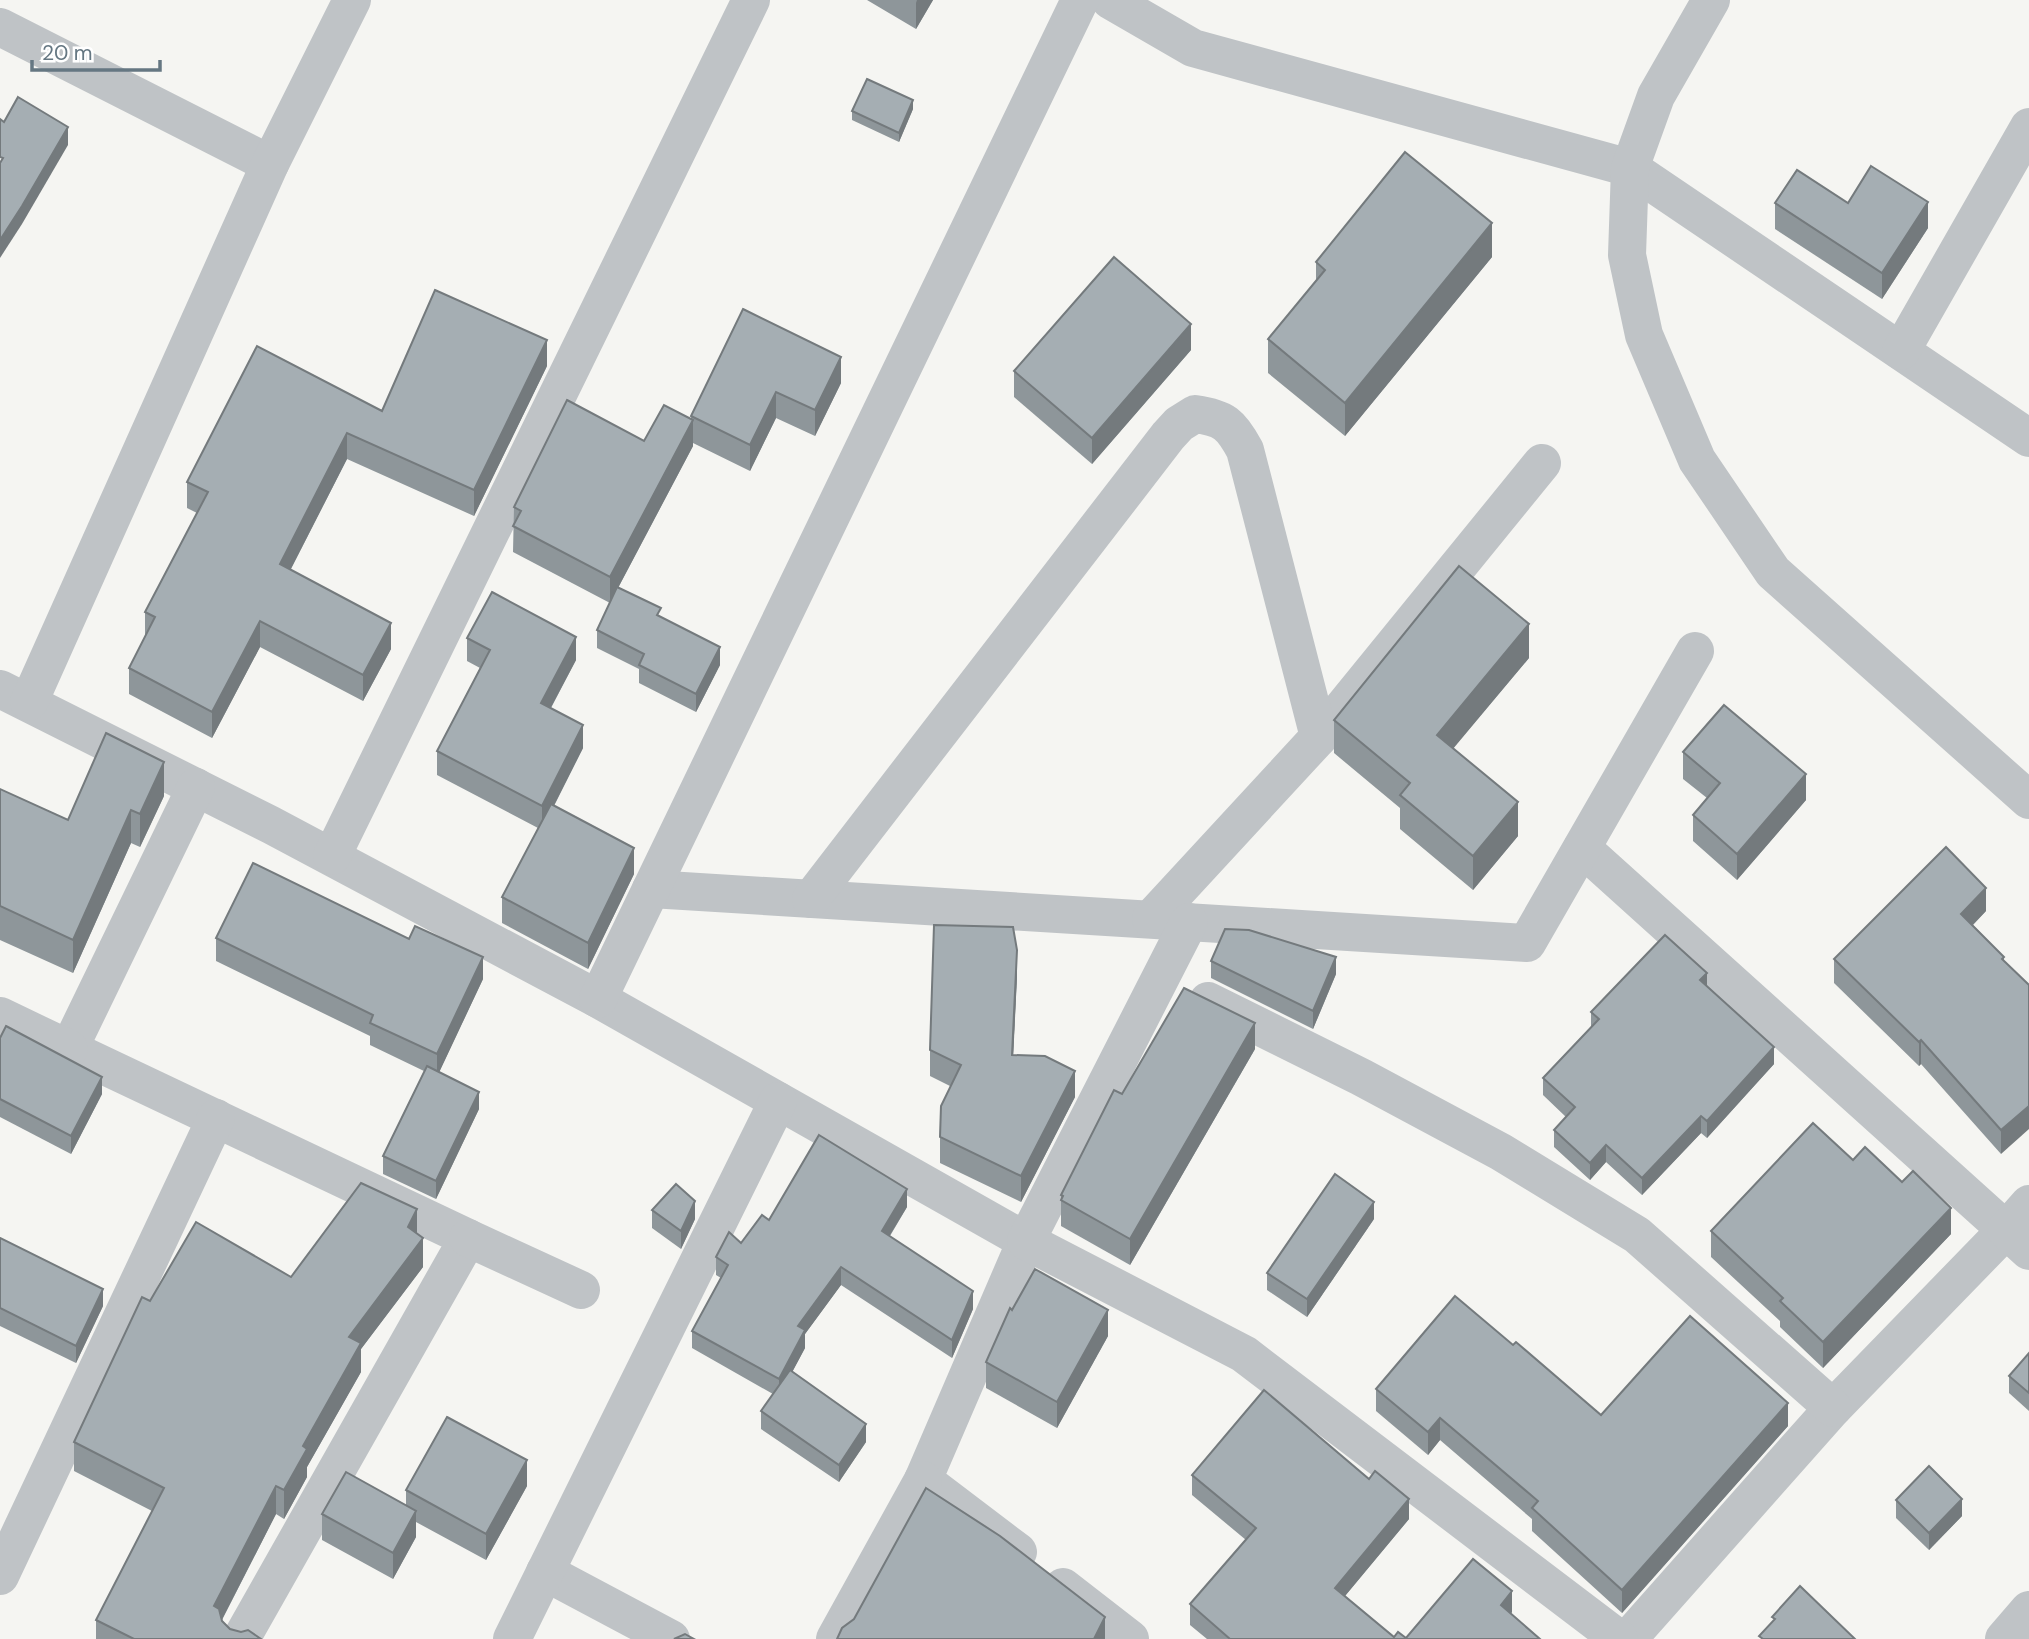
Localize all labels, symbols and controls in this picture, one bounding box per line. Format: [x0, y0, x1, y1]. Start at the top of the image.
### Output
scale bar [32, 28, 159, 72]
text: 20 m [42, 39, 93, 67]

